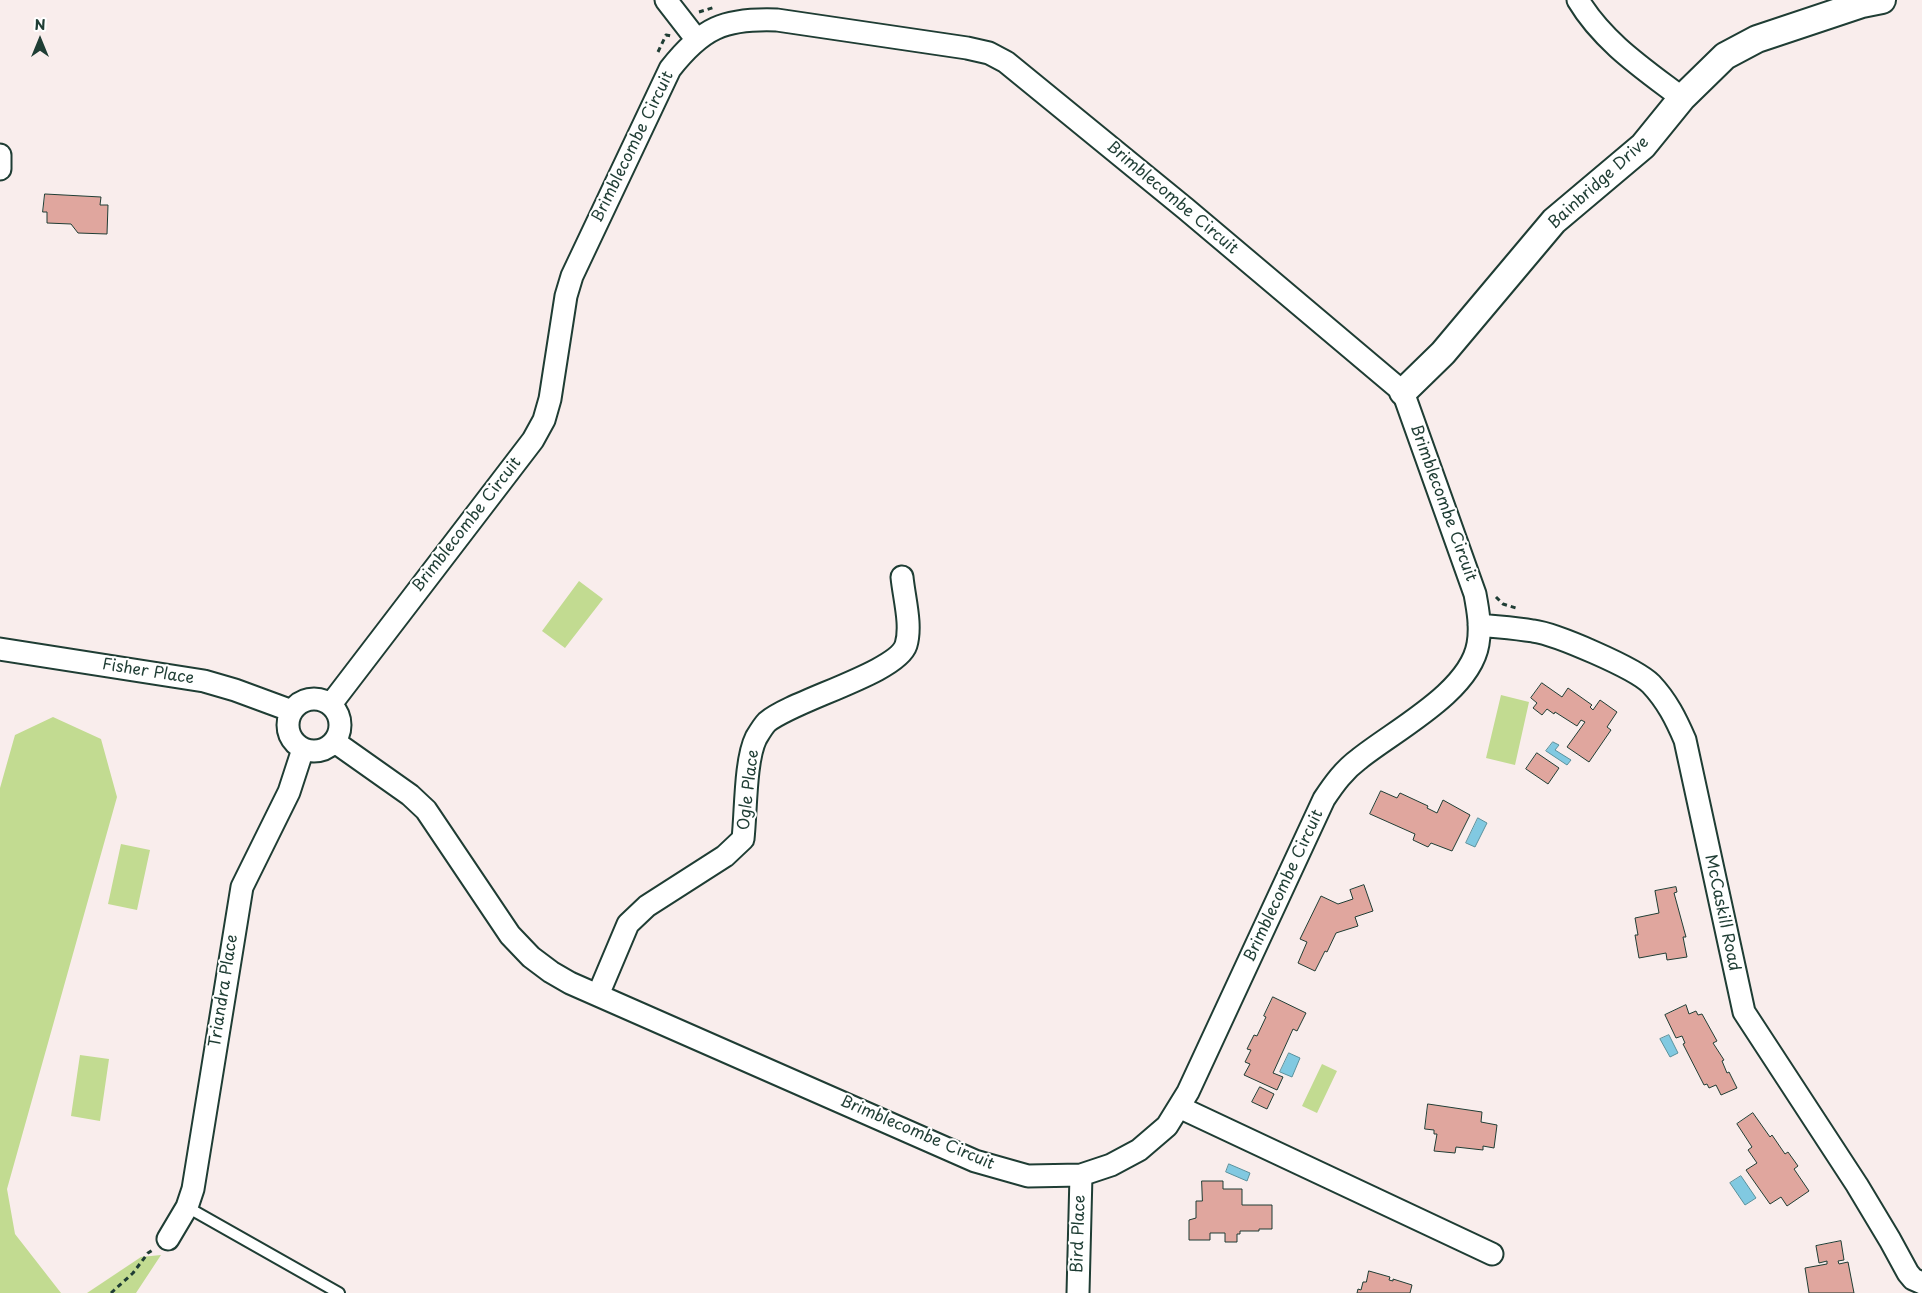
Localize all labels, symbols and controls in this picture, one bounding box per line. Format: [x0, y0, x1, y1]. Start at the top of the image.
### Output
text: N [34, 14, 46, 35]
north arrow [15, 15, 65, 65]
street label: Brimblecombe Circuit [588, 68, 678, 226]
street label: Bainbridge Drive [1545, 133, 1653, 233]
street label: Brimblecombe Circuit [1102, 137, 1242, 259]
street label: Brimblecombe Circuit [1406, 422, 1480, 584]
street label: Brimblecombe Circuit [408, 454, 526, 596]
street label: Fisher Place [101, 655, 195, 689]
street label: Ogle Place [735, 749, 763, 831]
street label: Brimblecombe Circuit [1240, 807, 1328, 965]
street label: McCaskill Road [1700, 853, 1744, 973]
street label: Triandra Place [206, 933, 242, 1049]
street label: Brimblecombe Circuit [837, 1092, 997, 1174]
street label: Bird Place [1068, 1195, 1090, 1273]

